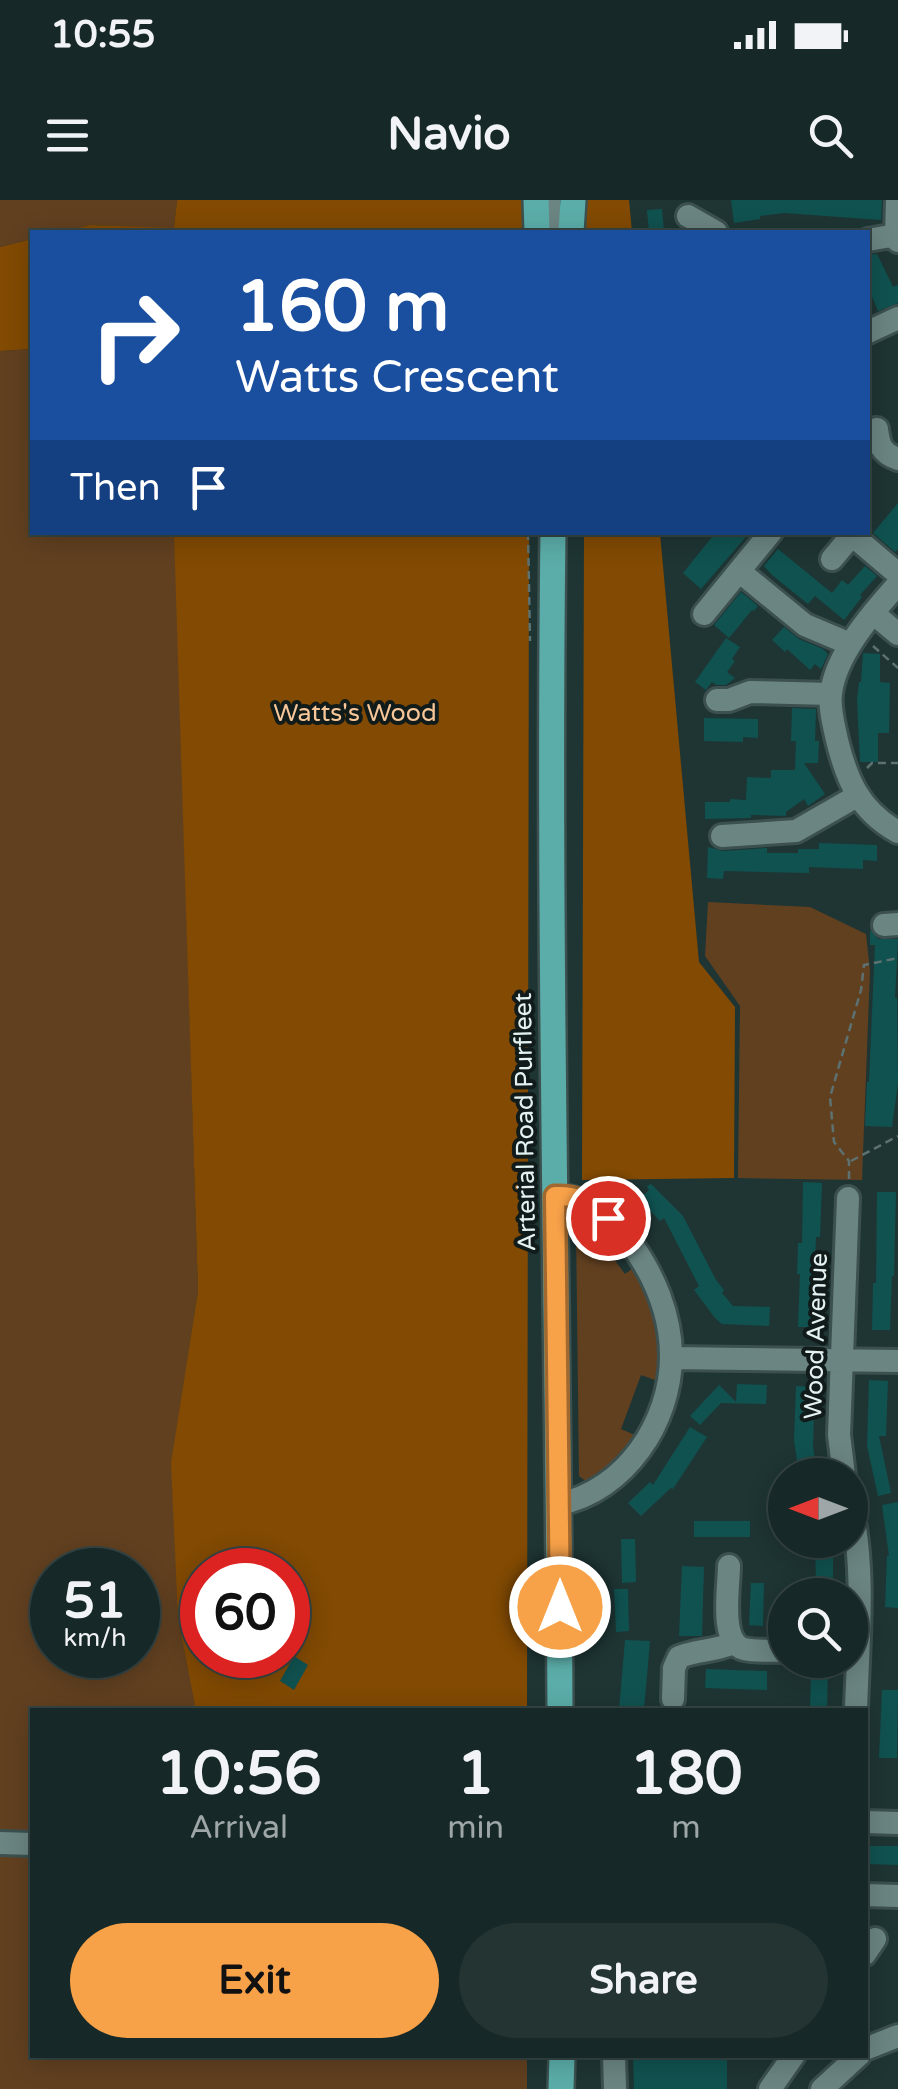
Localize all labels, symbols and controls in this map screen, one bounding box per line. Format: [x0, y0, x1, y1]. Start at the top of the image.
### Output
text: 10:55 [50, 12, 155, 58]
icon: menu [40, 108, 95, 163]
text: Navio [387, 108, 511, 162]
icon: search [803, 108, 858, 163]
text: 160 m [235, 266, 449, 350]
icon: right [70, 270, 200, 400]
text: Watts Crescent [235, 351, 559, 405]
icon: arrive [181, 460, 236, 515]
text: Then [70, 465, 161, 511]
park label: Watts's Wood [273, 698, 437, 728]
street label: Arterial Road Purfleet [508, 992, 542, 1252]
pin [566, 1176, 651, 1261]
icon: arrive [581, 1191, 636, 1246]
street label: Wood Avenue [798, 1252, 834, 1420]
north arrow [768, 1458, 868, 1558]
map controls [768, 1458, 868, 1678]
speed limit sign: 60 [180, 1548, 310, 1678]
position arrow [508, 1555, 612, 1659]
text: 51 [64, 1571, 126, 1631]
button: search [768, 1578, 868, 1678]
text: km/h [64, 1623, 126, 1653]
text: 10:56 [155, 1738, 322, 1810]
text: 1 [457, 1738, 494, 1810]
text: 180 [629, 1738, 743, 1810]
text: Arrival [189, 1809, 288, 1847]
text: min [447, 1809, 504, 1847]
text: m [671, 1809, 701, 1847]
button: Exit [70, 1923, 439, 2038]
button: Share [459, 1923, 828, 2038]

